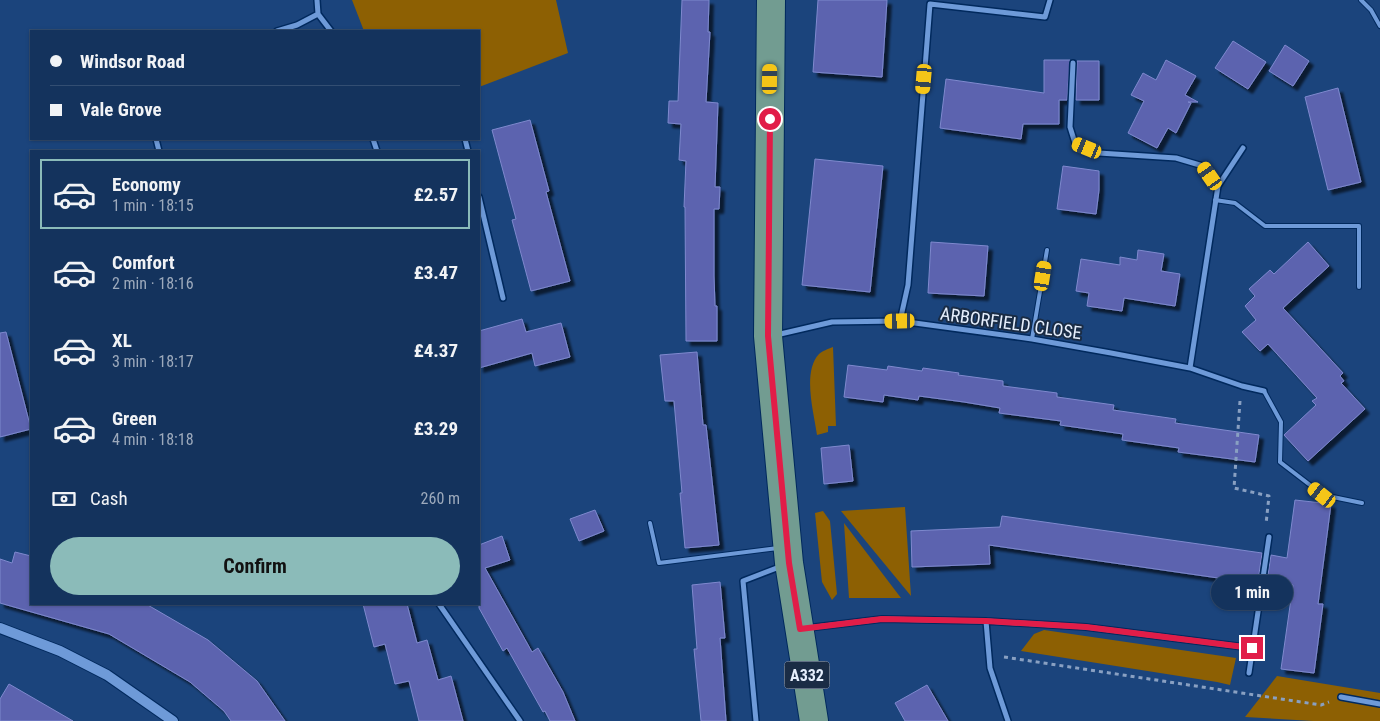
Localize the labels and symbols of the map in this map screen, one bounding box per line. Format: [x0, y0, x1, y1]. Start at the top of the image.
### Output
car [915, 63, 932, 95]
car [762, 64, 777, 94]
route start [759, 108, 781, 130]
car [1070, 135, 1103, 161]
car [1195, 159, 1224, 193]
car [1033, 260, 1052, 292]
street label: ARBORFIELD CLOSE [939, 303, 1083, 343]
car [884, 313, 915, 329]
car [1305, 480, 1338, 510]
callout: 1 min [1211, 576, 1293, 610]
route end [1241, 637, 1263, 659]
road number: A332 [784, 662, 830, 688]

